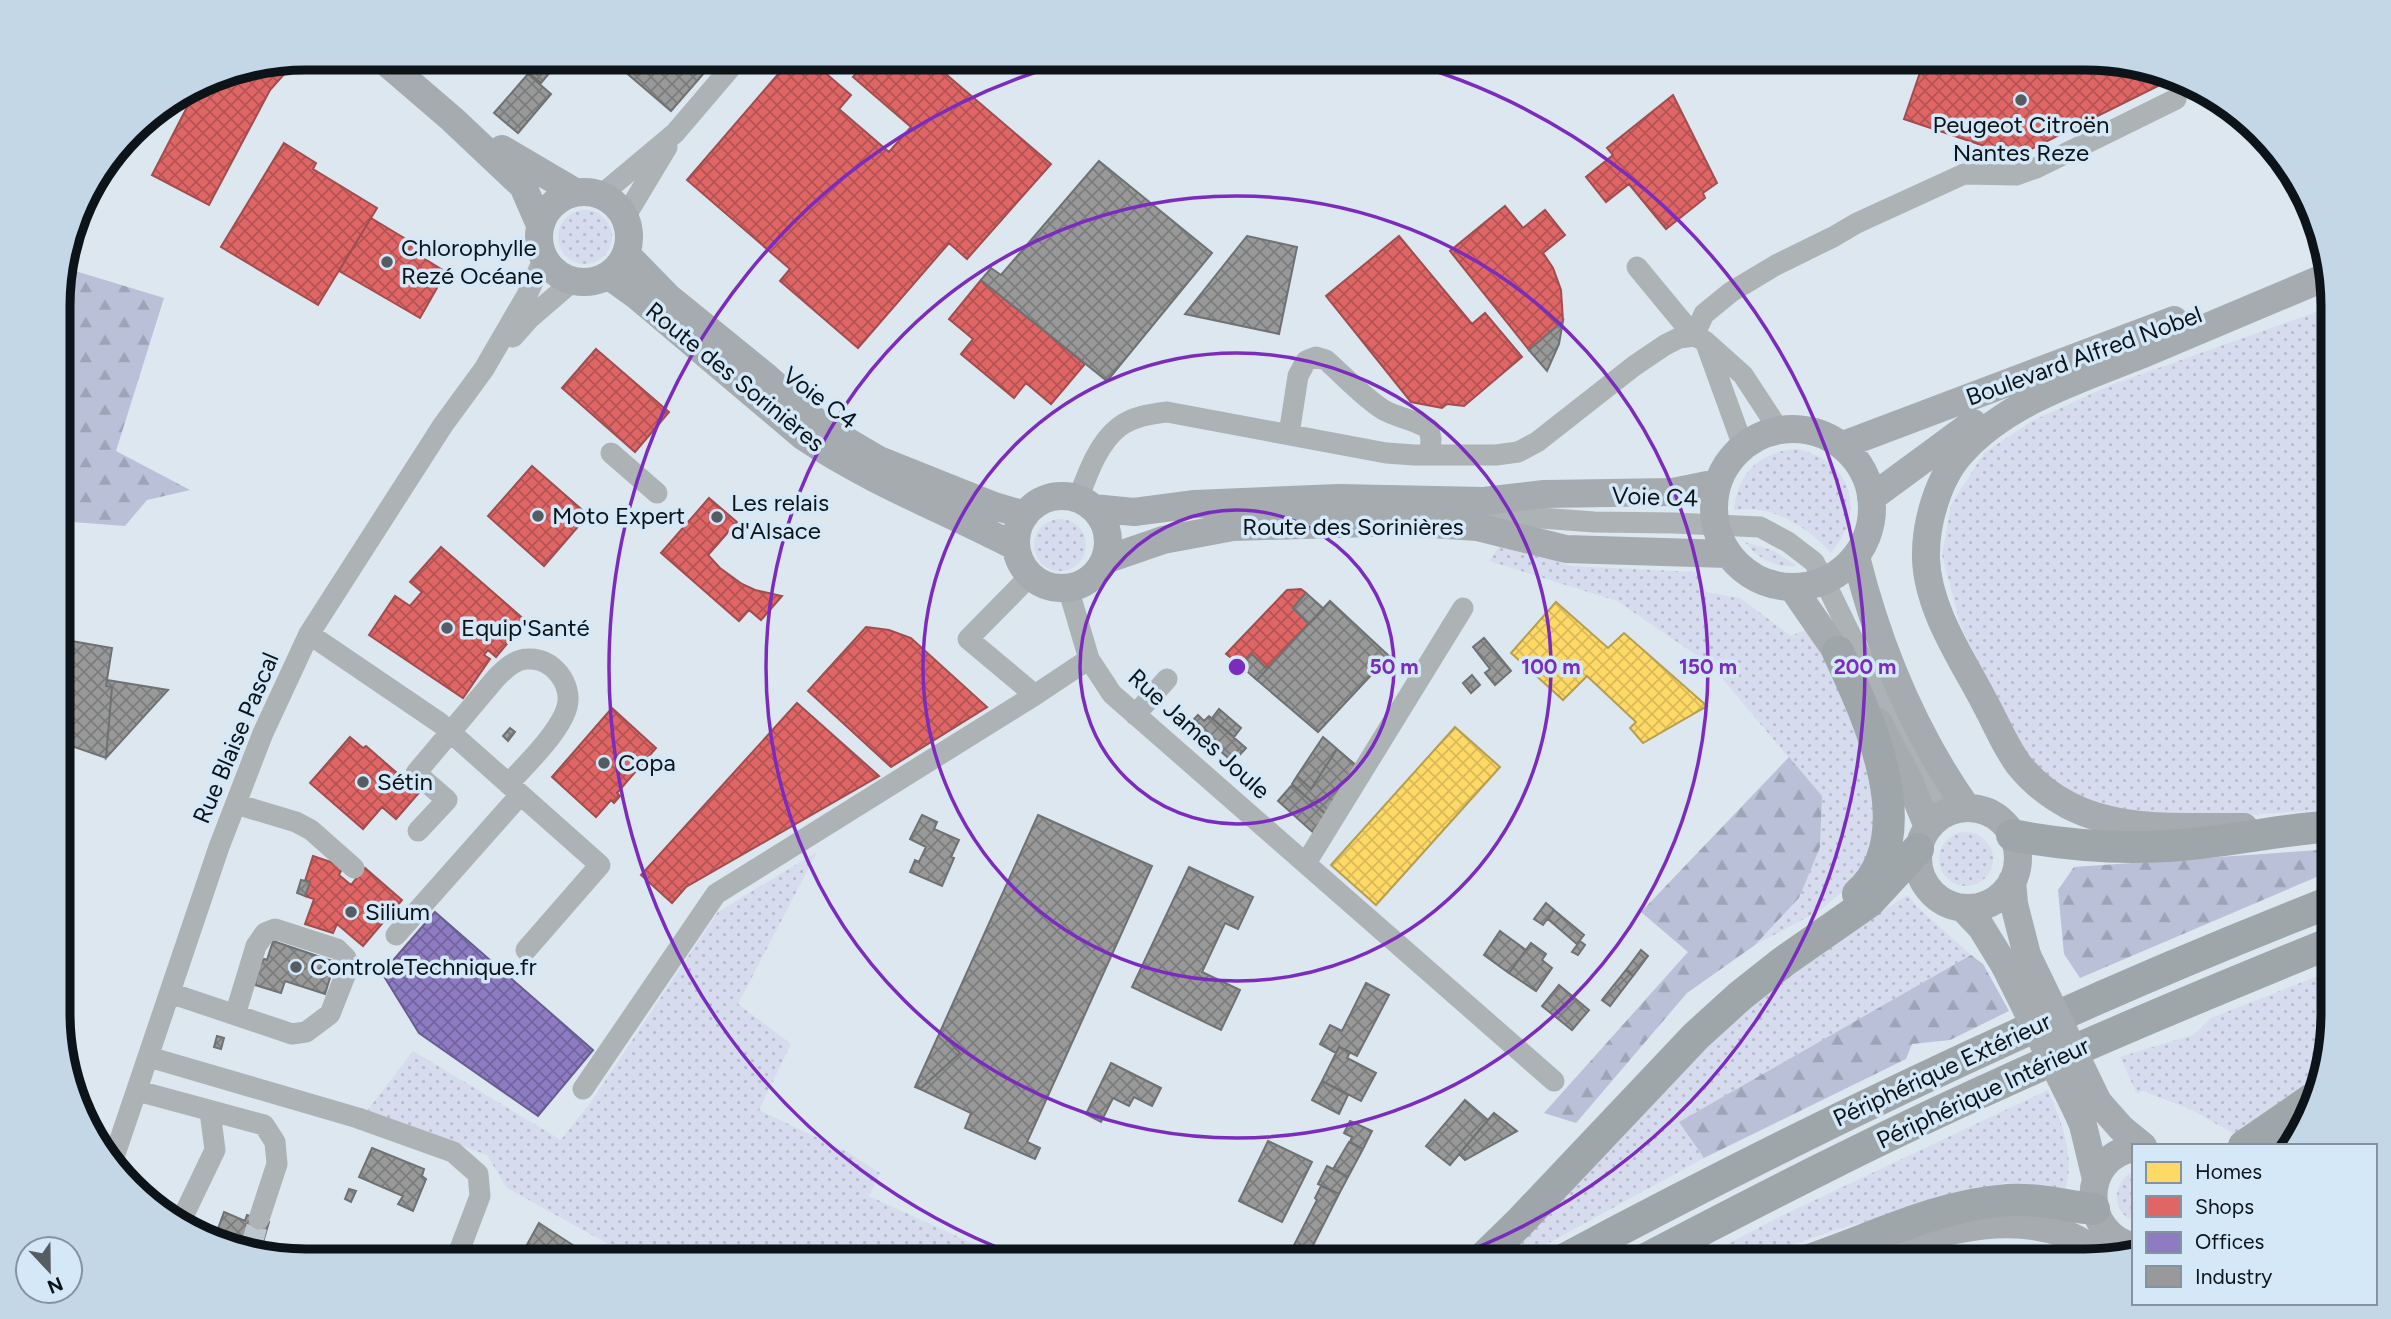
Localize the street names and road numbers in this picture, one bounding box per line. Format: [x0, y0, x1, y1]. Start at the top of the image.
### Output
street label: Route des Sorinières [640, 296, 831, 458]
street label: Boulevard Alfred Nobel [1962, 299, 2206, 412]
street label: Voie C4 [777, 360, 864, 435]
street label: Voie C4 [1611, 481, 1699, 513]
street label: Route des Sorinières [1242, 512, 1464, 541]
street label: Rue Blaise Pascal [186, 648, 285, 828]
street label: Rue James Joule [1122, 662, 1276, 805]
street label: Périphérique Extérieur [1828, 1006, 2055, 1133]
street label: Périphérique Intérieur [1872, 1030, 2094, 1155]

